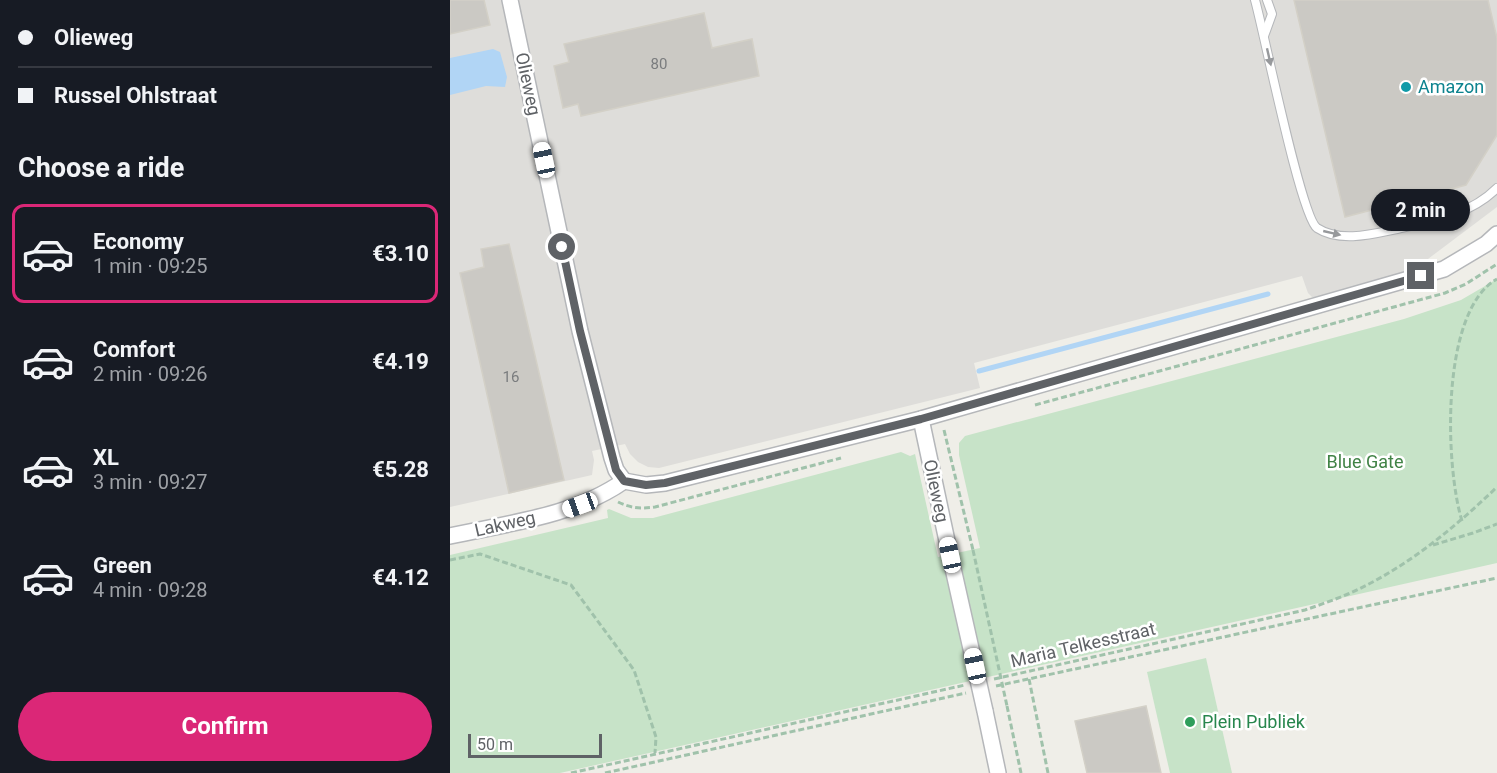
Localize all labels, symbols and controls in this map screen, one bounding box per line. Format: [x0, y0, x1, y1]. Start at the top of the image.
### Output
text: Olieweg [54, 25, 133, 50]
one-way arrow [1264, 48, 1274, 66]
street label: Olieweg [512, 50, 545, 117]
house number: 80 [651, 55, 667, 73]
place label: Amazon [1418, 76, 1484, 97]
marker: Amazon [1399, 80, 1413, 94]
text: Russel Ohlstraat [54, 83, 217, 108]
car [531, 141, 557, 179]
text: Choose a ride [18, 152, 184, 184]
callout: 2 min [1372, 189, 1470, 231]
text: 2 min [1395, 198, 1446, 222]
icon: car [21, 227, 75, 281]
one-way arrow [1323, 228, 1341, 238]
text: Economy [93, 229, 184, 254]
route start [548, 233, 575, 260]
text: €3.10 [372, 241, 429, 266]
text: 1 min · 09:25 [93, 254, 208, 278]
route end [1407, 262, 1434, 289]
icon: car [21, 335, 75, 389]
text: Comfort [93, 337, 175, 362]
text: €4.19 [372, 349, 429, 374]
text: 2 min · 09:26 [93, 362, 208, 386]
house number: 16 [503, 368, 519, 386]
icon: car [21, 443, 75, 497]
text: XL [93, 445, 119, 470]
park label: Blue Gate [1326, 451, 1404, 472]
text: €5.28 [372, 457, 429, 482]
street label: Olieweg [920, 457, 953, 524]
text: 3 min · 09:27 [93, 470, 208, 494]
car [560, 490, 600, 520]
street label: Lakweg [472, 506, 537, 541]
car [937, 536, 963, 574]
icon: car [21, 551, 75, 605]
text: Green [93, 553, 152, 578]
text: €4.12 [372, 565, 429, 590]
text: 4 min · 09:28 [93, 578, 208, 602]
street label: Maria Telkesstraat [1008, 618, 1157, 671]
car [962, 647, 988, 685]
button: Confirm [18, 692, 432, 761]
place label: Plein Publiek [1202, 711, 1306, 732]
marker: Plein Publiek [1183, 715, 1197, 729]
scale bar [468, 731, 602, 758]
text: 50 m [477, 735, 513, 754]

